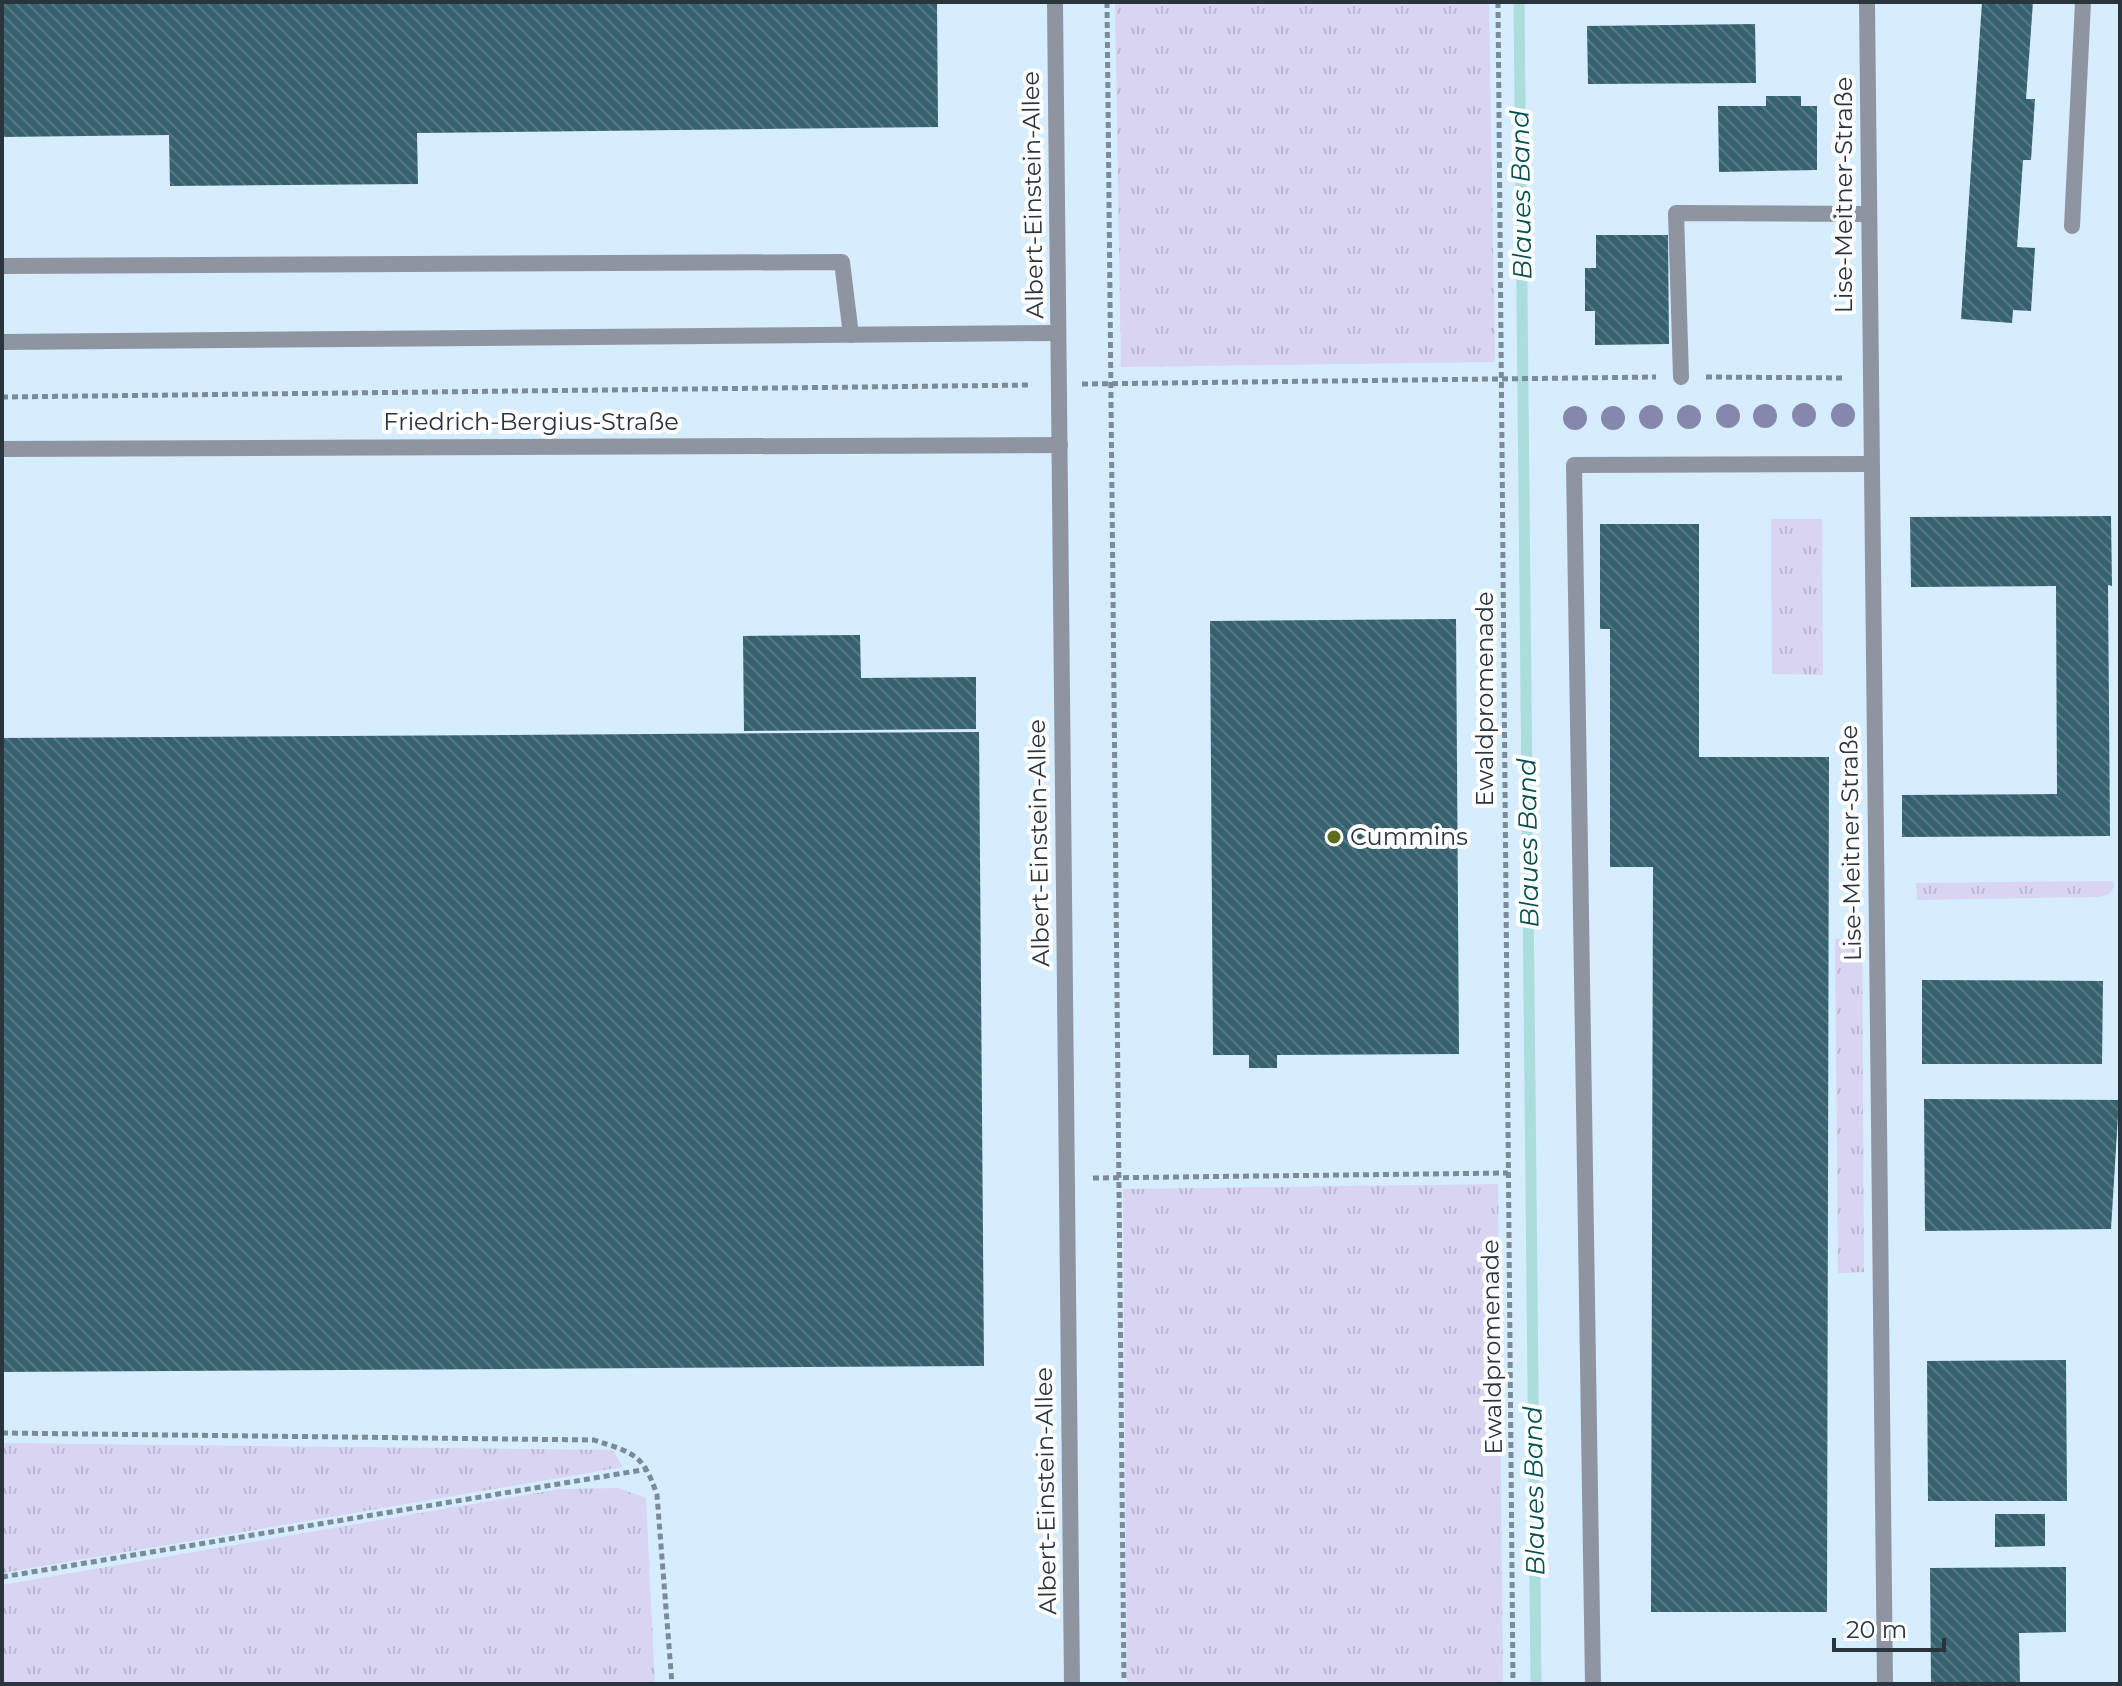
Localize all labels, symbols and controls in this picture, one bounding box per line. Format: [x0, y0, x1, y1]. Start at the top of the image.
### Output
street label: Albert-Einstein-Allee [1016, 71, 1049, 319]
street label: Lise-Meitner-Straße [1829, 77, 1858, 313]
water label: Blaues Band [1504, 110, 1538, 280]
street label: Friedrich-Bergius-Straße [383, 407, 679, 436]
street label: Ewaldpromenade [1470, 591, 1499, 807]
street label: Albert-Einstein-Allee [1022, 719, 1055, 967]
street label: Lise-Meitner-Straße [1834, 725, 1867, 961]
water label: Blaues Band [1511, 758, 1545, 928]
place label: Cummins [1350, 822, 1468, 851]
marker: Cummins [1325, 828, 1343, 846]
street label: Ewaldpromenade [1475, 1239, 1508, 1455]
street label: Albert-Einstein-Allee [1029, 1367, 1062, 1615]
water label: Blaues Band [1517, 1406, 1551, 1576]
scale bar [1834, 1602, 1944, 1652]
text: 20 m [1846, 1615, 1907, 1644]

